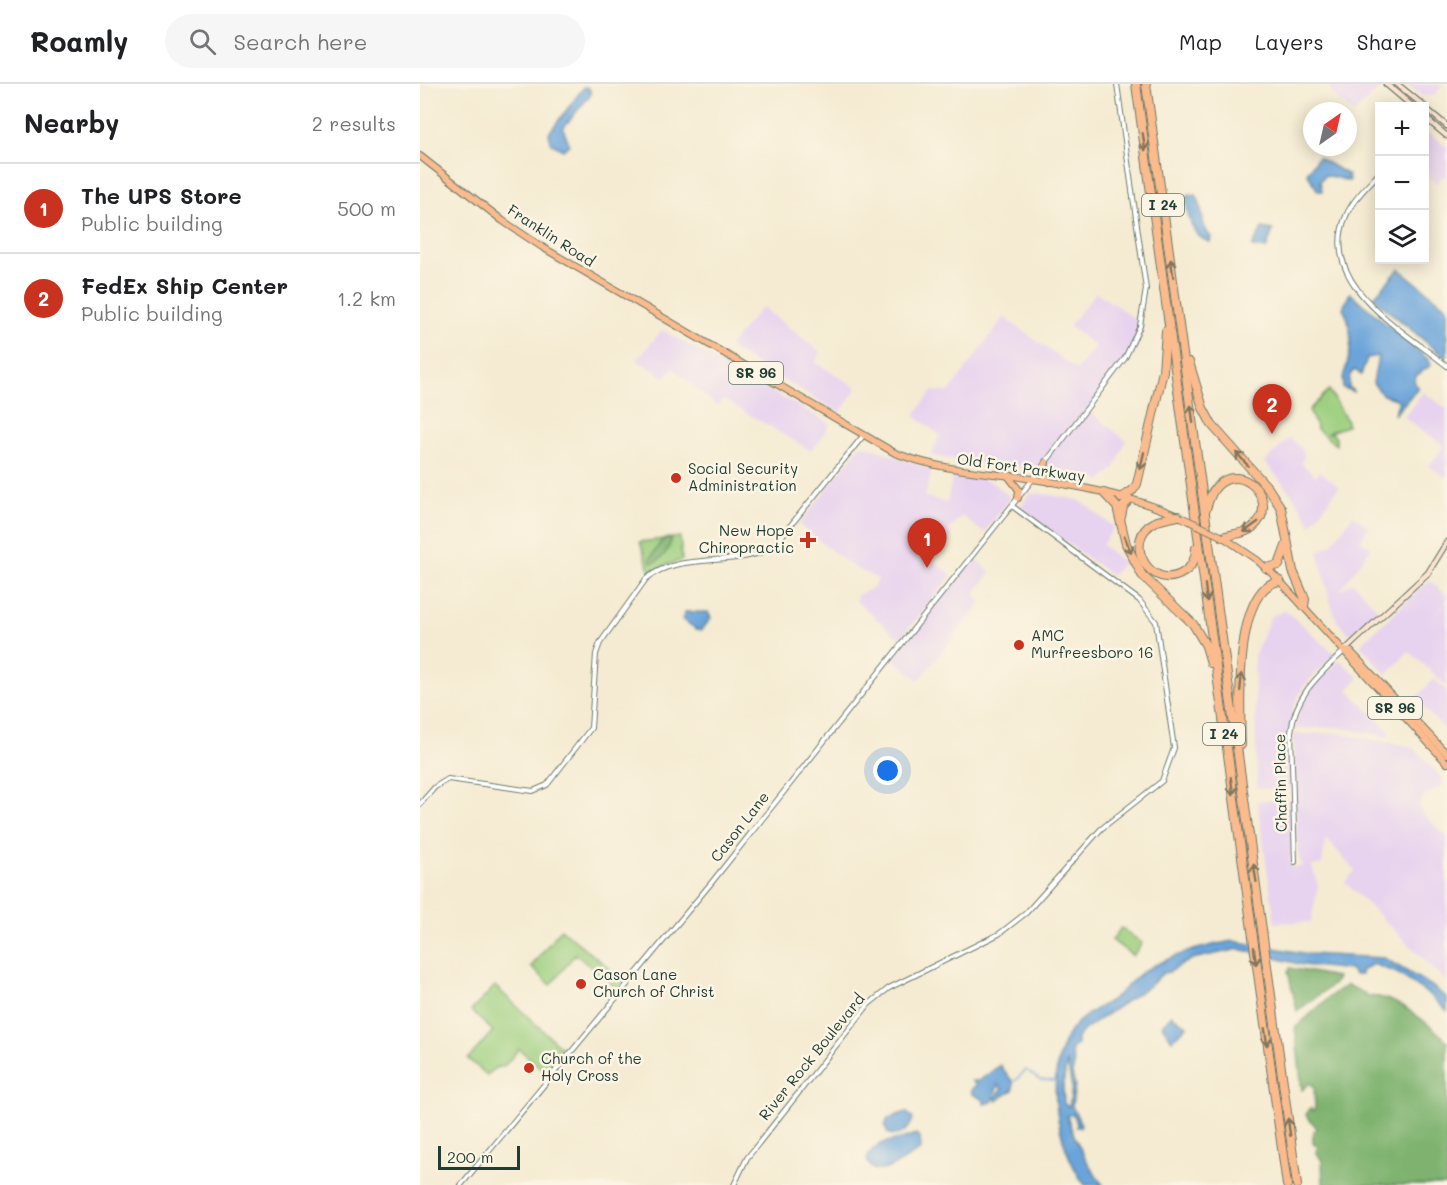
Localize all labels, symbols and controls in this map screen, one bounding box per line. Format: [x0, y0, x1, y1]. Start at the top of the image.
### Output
search box [165, 14, 585, 68]
text: Roamly [30, 23, 129, 59]
icon: search [186, 25, 219, 58]
text: Search here [234, 27, 367, 56]
text: Map [1179, 28, 1222, 55]
text: Layers [1255, 28, 1324, 55]
text: Share [1357, 28, 1417, 55]
north arrow [1303, 102, 1357, 156]
map controls [1375, 102, 1429, 264]
button: + [1375, 102, 1429, 156]
text: Nearby [24, 106, 119, 140]
text: 2 results [312, 110, 396, 136]
one-way arrow [1138, 132, 1149, 151]
button: − [1375, 156, 1429, 210]
text: The UPS Store [81, 181, 242, 210]
road number: I 24 [1142, 194, 1184, 216]
text: 1 [39, 195, 48, 221]
text: 500 m [337, 195, 396, 221]
street label: Franklin Road [504, 199, 599, 271]
text: Public building [81, 210, 223, 236]
button: layers [1375, 210, 1429, 264]
one-way arrow [1166, 258, 1177, 278]
text: FedEx Ship Center [81, 271, 288, 300]
text: 2 [38, 285, 49, 311]
text: 1.2 km [337, 285, 396, 311]
text: Public building [81, 300, 223, 326]
road number: SR 96 [729, 362, 783, 384]
pin: 2 [1252, 384, 1292, 434]
one-way arrow [1186, 404, 1197, 424]
street label: Old Fort Parkway [956, 448, 1087, 486]
one-way arrow [1136, 451, 1148, 470]
one-way arrow [1235, 452, 1249, 467]
place label: Social Security Administration [688, 458, 798, 495]
marker: Social Security Administration [669, 471, 683, 485]
pin: 1 [908, 518, 946, 568]
place label: New Hope Chiropractic [699, 520, 794, 557]
one-way arrow [1243, 521, 1259, 533]
marker: New Hope Chiropractic [799, 531, 817, 549]
one-way arrow [1123, 535, 1134, 554]
one-way arrow [1200, 583, 1211, 602]
place label: AMC Murfreesboro 16 [1031, 625, 1153, 662]
marker: AMC Murfreesboro 16 [1012, 638, 1026, 652]
one-way arrow [1236, 672, 1247, 692]
road number: SR 96 [1368, 697, 1422, 719]
road number: I 24 [1203, 723, 1245, 745]
street label: Chaffin Place [1269, 734, 1291, 832]
your location [873, 756, 902, 785]
one-way arrow [1226, 776, 1237, 796]
street label: Cason Lane [705, 787, 773, 866]
one-way arrow [1250, 864, 1261, 884]
one-way arrow [1250, 946, 1261, 965]
place label: Cason Lane Church of Christ [593, 964, 715, 1001]
marker: Cason Lane Church of Christ [574, 977, 588, 991]
street label: River Rock Boulevard [754, 989, 869, 1124]
one-way arrow [1261, 1027, 1272, 1047]
place label: Church of the Holy Cross [541, 1048, 642, 1085]
marker: Church of the Holy Cross [522, 1061, 536, 1075]
one-way arrow [1284, 1118, 1295, 1137]
scale bar [438, 1143, 520, 1170]
text: 200 m [447, 1146, 494, 1167]

